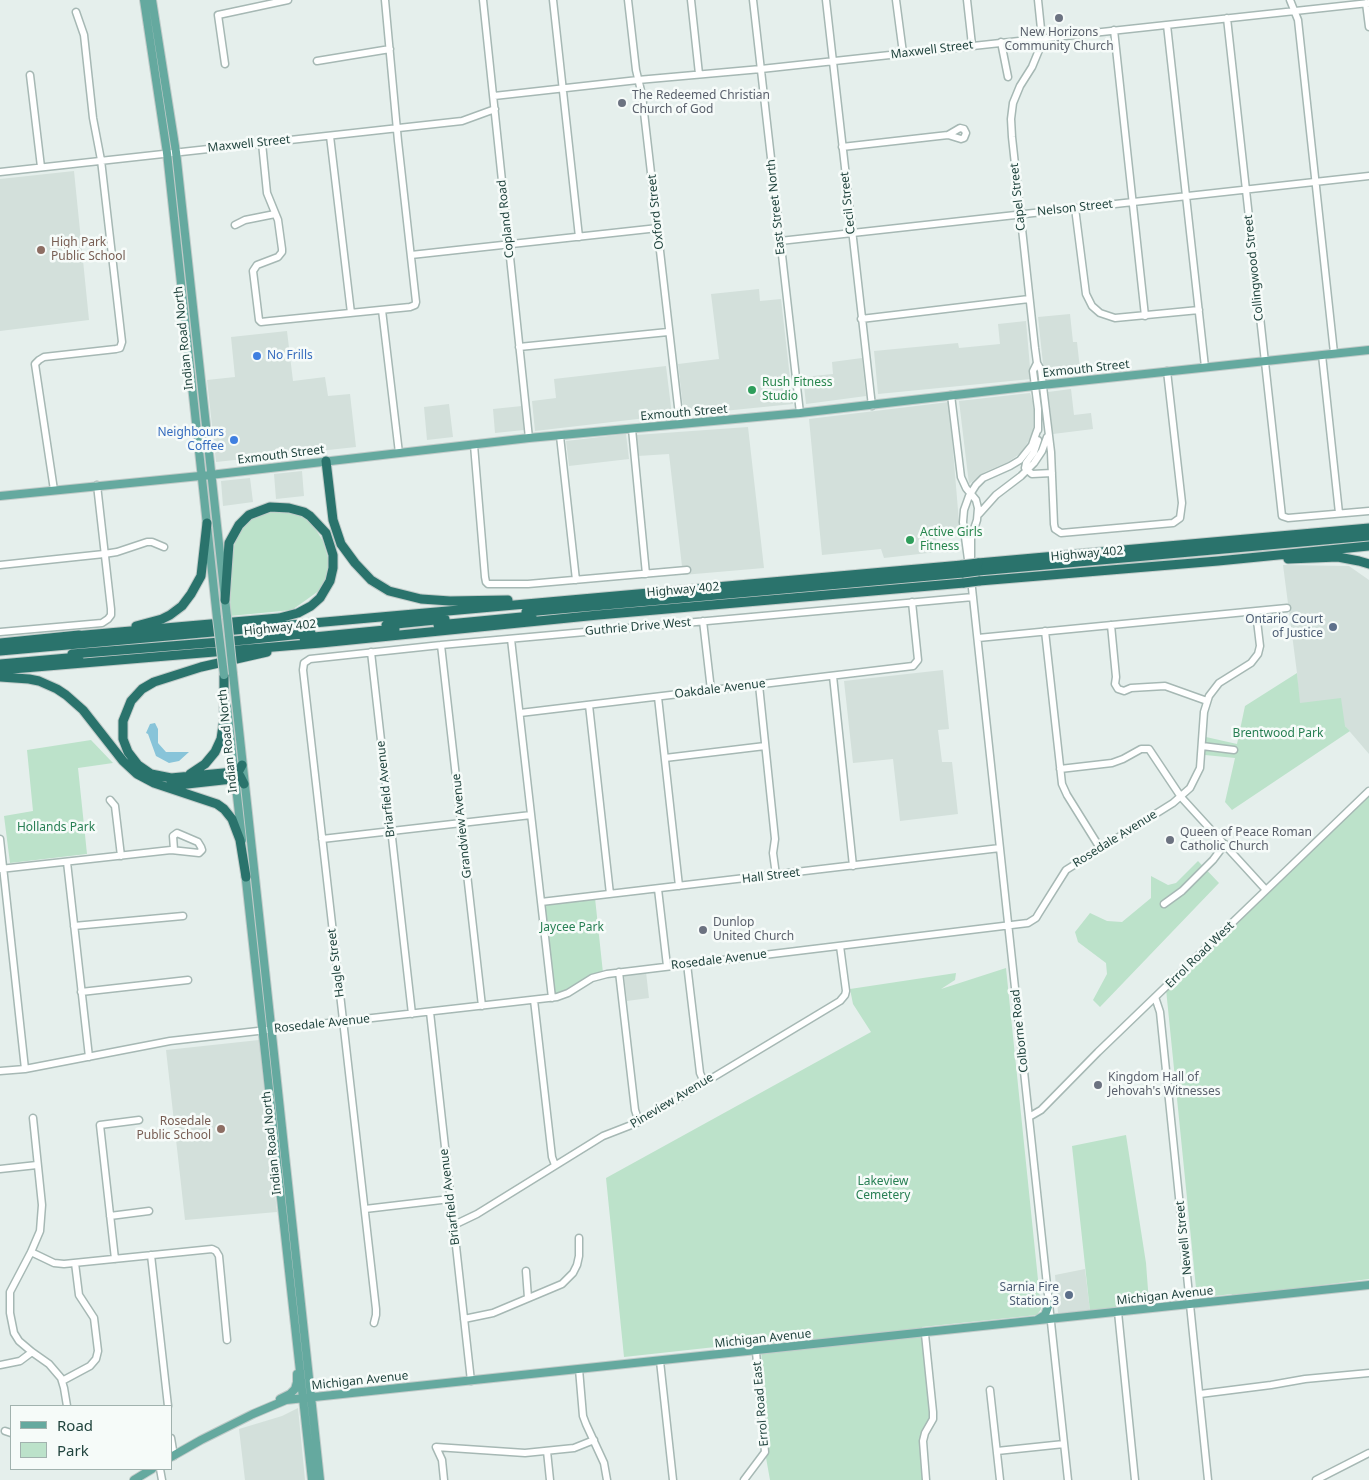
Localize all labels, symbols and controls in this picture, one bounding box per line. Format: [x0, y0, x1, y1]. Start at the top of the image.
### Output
marker: New Horizons Community Church [1053, 12, 1065, 24]
place label: New Horizons Community Church [1004, 26, 1114, 54]
street label: Maxwell Street [890, 38, 974, 62]
place label: The Redeemed Christian Church of God [632, 89, 770, 117]
marker: The Redeemed Christian Church of God [616, 97, 628, 109]
street label: Maxwell Street [207, 133, 291, 155]
street label: East Street North [764, 158, 788, 256]
street label: Capel Street [1007, 162, 1029, 232]
street label: Cecil Street [838, 171, 858, 235]
street label: Oxford Street [645, 174, 667, 250]
street label: Copland Road [495, 179, 517, 259]
street label: Nelson Street [1036, 197, 1114, 219]
street label: Collingwood Street [1241, 214, 1267, 322]
place label: High Park Public School [51, 236, 126, 264]
marker: High Park Public School [35, 244, 47, 256]
street label: Indian Road North [171, 285, 197, 391]
place label: No Frills [267, 349, 313, 363]
marker: No Frills [251, 350, 263, 362]
street label: Exmouth Street [1042, 357, 1130, 381]
place label: Rush Fitness Studio [762, 376, 832, 404]
marker: Rush Fitness Studio [746, 384, 758, 396]
street label: Exmouth Street [640, 402, 728, 424]
place label: Neighbours Coffee [157, 426, 224, 454]
marker: Neighbours Coffee [228, 434, 240, 446]
street label: Exmouth Street [237, 443, 325, 467]
place label: Active Girls Fitness [920, 526, 982, 554]
marker: Active Girls Fitness [904, 534, 916, 546]
street label: Highway 402 [1050, 544, 1124, 564]
street label: Highway 402 [646, 580, 720, 600]
place label: Ontario Court of Justice [1245, 613, 1323, 641]
street label: Guthrie Drive West [584, 615, 692, 639]
street label: Highway 402 [243, 617, 317, 639]
marker: Ontario Court of Justice [1327, 621, 1339, 633]
street label: Oakdale Avenue [674, 676, 766, 702]
street label: Indian Road North [215, 688, 241, 794]
park label: Brentwood Park [1233, 727, 1323, 741]
street label: Briarfield Avenue [374, 740, 398, 838]
street label: Grandview Avenue [449, 773, 475, 879]
street label: Rosedale Avenue [1070, 807, 1160, 871]
park label: Hollands Park [17, 821, 95, 835]
place label: Queen of Peace Roman Catholic Church [1180, 826, 1312, 854]
marker: Queen of Peace Roman Catholic Church [1164, 834, 1176, 846]
street label: Hall Street [741, 865, 801, 887]
place label: Dunlop United Church [713, 916, 794, 944]
street label: Errol Road West [1163, 919, 1237, 991]
park label: Jaycee Park [540, 921, 604, 935]
marker: Dunlop United Church [697, 924, 709, 936]
street label: Hagle Street [325, 928, 347, 998]
street label: Rosedale Avenue [670, 947, 768, 973]
street label: Colborne Road [1008, 989, 1032, 1073]
street label: Rosedale Avenue [273, 1012, 371, 1036]
street label: Pineview Avenue [628, 1070, 716, 1132]
place label: Kingdom Hall of Jehovah's Witnesses [1108, 1071, 1221, 1099]
marker: Kingdom Hall of Jehovah's Witnesses [1092, 1079, 1104, 1091]
street label: Indian Road North [259, 1090, 285, 1196]
place label: Rosedale Public School [136, 1115, 211, 1143]
marker: Rosedale Public School [215, 1123, 227, 1135]
street label: Briarfield Avenue [437, 1148, 463, 1246]
park label: Lakeview Cemetery [856, 1175, 910, 1203]
street label: Newell Street [1173, 1200, 1195, 1276]
place label: Sarnia Fire Station 3 [1000, 1281, 1059, 1309]
street label: Michigan Avenue [1116, 1284, 1214, 1308]
marker: Sarnia Fire Station 3 [1063, 1289, 1075, 1301]
street label: Michigan Avenue [714, 1327, 812, 1351]
street label: Errol Road East [750, 1361, 772, 1447]
street label: Michigan Avenue [311, 1369, 409, 1393]
legend [10, 1405, 172, 1470]
text: Road [57, 1415, 93, 1435]
text: Park [57, 1440, 89, 1460]

